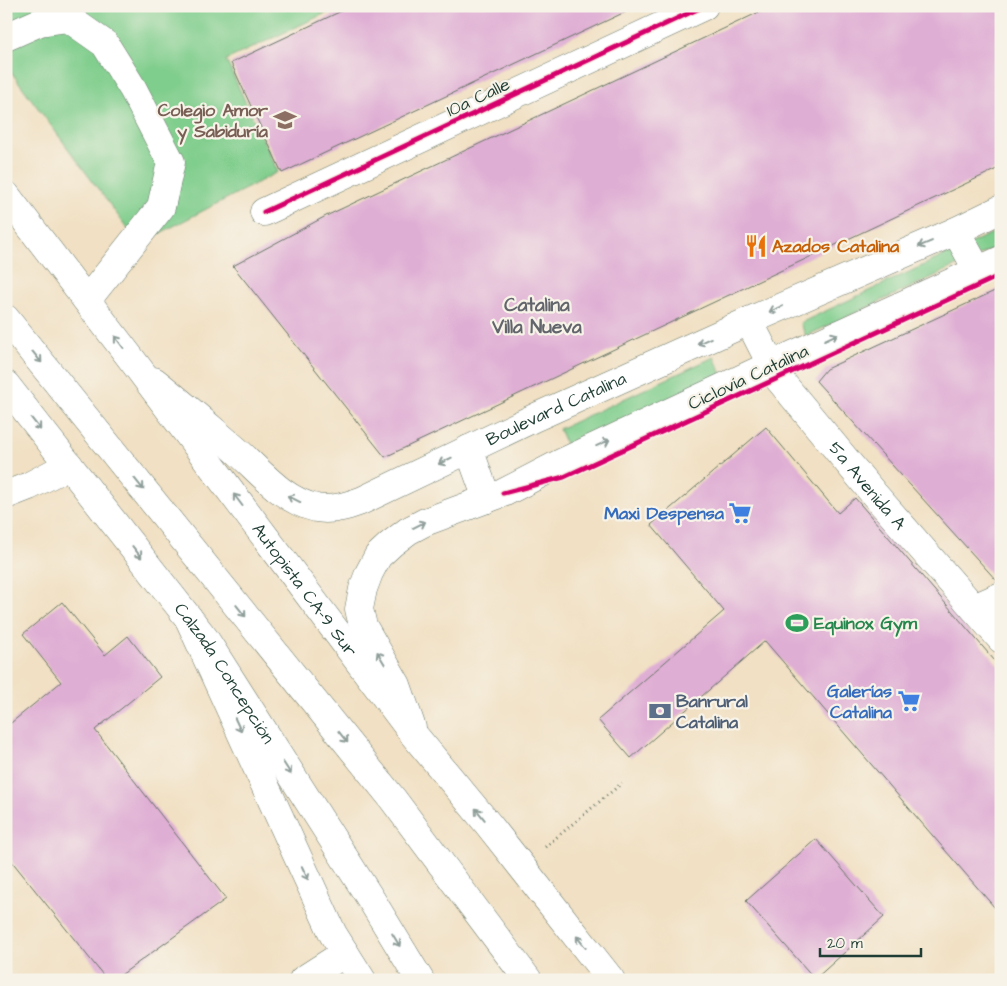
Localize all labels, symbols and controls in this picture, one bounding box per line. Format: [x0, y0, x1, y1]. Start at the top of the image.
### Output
street label: 10a Calle [442, 72, 514, 123]
place label: Colegio Amor y Sabiduría [158, 98, 269, 145]
school or university icon: Colegio Amor y Sabiduría [272, 107, 298, 133]
restaurant icon: Azados Catalina [743, 233, 769, 259]
place label: Azados Catalina [772, 234, 900, 259]
one-way arrow [918, 240, 933, 250]
district label: Catalina Villa Nueva [491, 292, 582, 341]
one-way arrow [769, 304, 784, 314]
one-way arrow [823, 332, 838, 342]
one-way arrow [114, 335, 124, 349]
one-way arrow [697, 336, 712, 346]
street label: Ciclovía Catalina [684, 339, 813, 416]
one-way arrow [31, 351, 42, 364]
street label: Boulevard Catalina [482, 366, 630, 452]
one-way arrow [31, 417, 42, 430]
street label: 5a Avenida A [823, 436, 912, 536]
one-way arrow [595, 438, 610, 448]
one-way arrow [438, 457, 453, 466]
one-way arrow [133, 477, 144, 490]
one-way arrow [233, 493, 243, 507]
one-way arrow [287, 494, 302, 504]
supermarket icon: Maxi Despensa [727, 500, 753, 526]
place label: Maxi Despensa [604, 501, 725, 526]
street label: Autopista CA-9 Sur [246, 518, 363, 662]
one-way arrow [411, 520, 426, 529]
one-way arrow [131, 545, 142, 558]
street label: Calzada Concepción [168, 598, 281, 749]
one-way arrow [235, 604, 246, 617]
sports icon: Equinox Gym [784, 610, 810, 636]
place label: Equinox Gym [814, 611, 918, 637]
one-way arrow [376, 652, 386, 666]
place label: Galerías Catalina [827, 679, 893, 725]
supermarket icon: Galerías Catalina [896, 688, 922, 714]
place label: Banrural Catalina [676, 689, 748, 735]
bank icon: Banrural Catalina [647, 698, 673, 724]
one-way arrow [233, 717, 243, 732]
one-way arrow [337, 730, 348, 743]
one-way arrow [282, 761, 292, 775]
one-way arrow [474, 808, 485, 821]
one-way arrow [301, 865, 311, 880]
scale bar [820, 926, 921, 958]
one-way arrow [391, 933, 401, 947]
text: 20 m [827, 933, 863, 954]
one-way arrow [575, 935, 586, 948]

